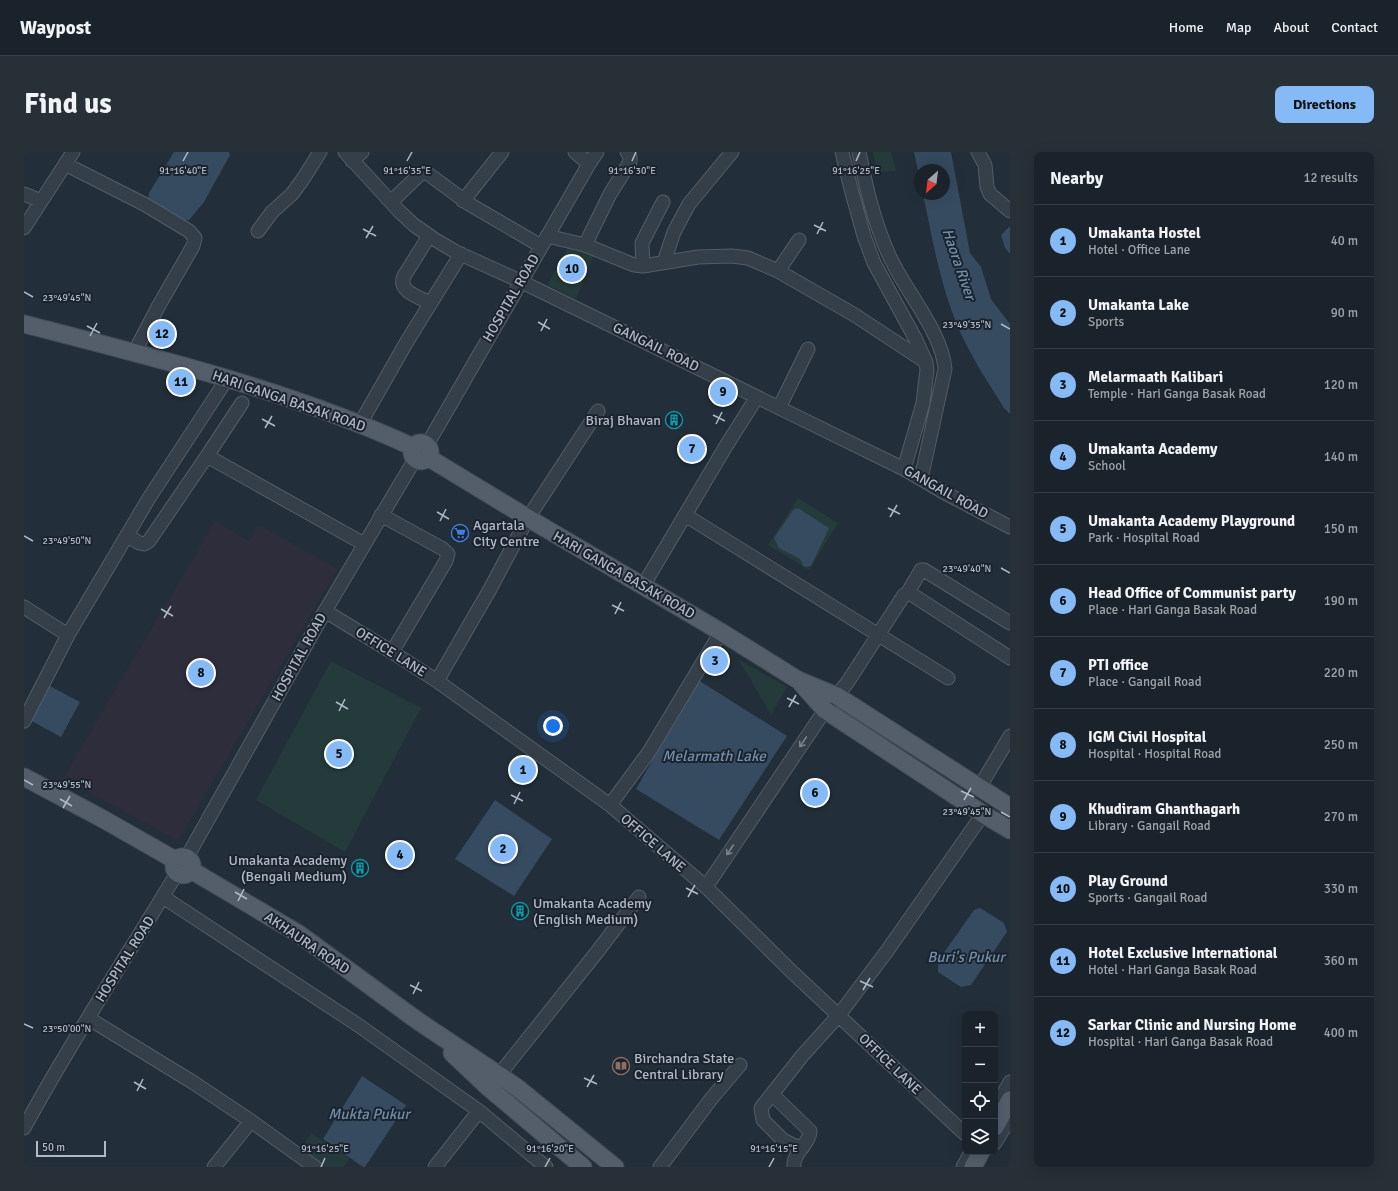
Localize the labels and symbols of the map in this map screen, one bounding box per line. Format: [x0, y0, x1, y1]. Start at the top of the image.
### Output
north arrow [914, 164, 950, 200]
text: 91°16'40"E [159, 165, 207, 177]
text: 91°16'35"E [383, 165, 431, 177]
text: 91°16'30"E [608, 165, 656, 177]
text: 91°16'25"E [832, 165, 880, 177]
water label: Haora River [938, 226, 980, 304]
street label: HOSPITAL ROAD [479, 251, 543, 345]
pin: 10 [559, 254, 585, 284]
text: 23°49'45"N [43, 292, 91, 304]
pin: 12 [149, 319, 175, 349]
street label: GANGAIL ROAD [610, 319, 702, 375]
text: 23°49'35"N [943, 319, 991, 331]
pin: 11 [168, 367, 194, 397]
street label: HARI GANGA BASAK ROAD [210, 367, 368, 435]
pin: 9 [710, 377, 736, 407]
building icon: Biraj Bhavan [664, 410, 684, 430]
place label: Biraj Bhavan [586, 412, 661, 429]
pin: 7 [679, 434, 705, 464]
street label: GANGAIL ROAD [901, 462, 991, 522]
place label: Agartala City Centre [473, 517, 540, 550]
supermarket icon: Agartala City Centre [450, 523, 470, 543]
street label: HARI GANGA BASAK ROAD [550, 527, 698, 623]
text: 23°49'50"N [43, 535, 91, 547]
text: 23°49'40"N [943, 563, 991, 575]
street label: HOSPITAL ROAD [268, 610, 330, 704]
street label: OFFICE LANE [352, 623, 430, 681]
pin: 3 [702, 646, 728, 676]
pin: 8 [188, 658, 214, 688]
your location [543, 716, 563, 736]
one-way arrow [799, 737, 807, 748]
pin: 5 [326, 739, 352, 769]
water label: Melarmath Lake [662, 747, 767, 765]
pin: 1 [510, 755, 536, 785]
pin: 6 [802, 778, 828, 808]
text: 23°49'55"N [43, 779, 91, 791]
text: 23°49'45"N [943, 806, 991, 818]
street label: OFFICE LANE [617, 810, 689, 876]
pin: 2 [490, 834, 516, 864]
pin: 4 [387, 840, 413, 870]
one-way arrow [726, 844, 734, 855]
place label: Umakanta Academy (Bengali Medium) [229, 852, 347, 885]
building icon: Umakanta Academy (Bengali Medium) [350, 858, 370, 878]
place label: Umakanta Academy (English Medium) [533, 895, 652, 928]
building icon: Umakanta Academy (English Medium) [510, 901, 530, 921]
street label: AKHAURA ROAD [261, 908, 353, 978]
street label: HOSPITAL ROAD [92, 913, 158, 1005]
water label: Buri's Pukur [927, 948, 1007, 966]
text: 23°50'00"N [43, 1023, 91, 1035]
street label: OFFICE LANE [855, 1030, 925, 1098]
place label: Birchandra State Central Library [634, 1050, 734, 1083]
library icon: Birchandra State Central Library [611, 1056, 631, 1076]
water label: Mukta Pukur [328, 1105, 412, 1123]
scale bar [36, 1139, 106, 1158]
text: 91°16'25"E [301, 1143, 349, 1155]
text: 91°16'20"E [526, 1143, 574, 1155]
text: 91°16'15"E [750, 1143, 798, 1155]

